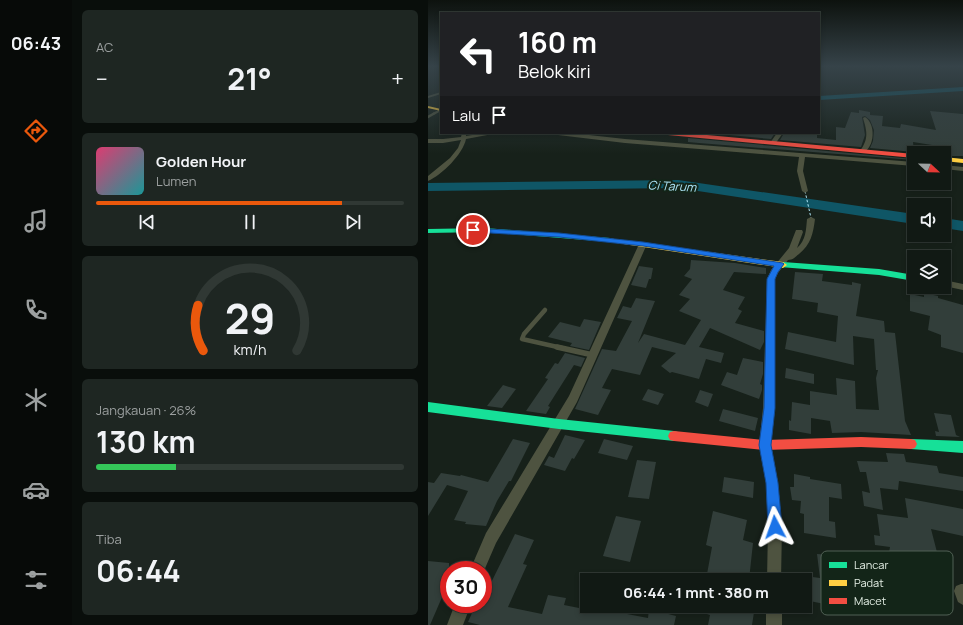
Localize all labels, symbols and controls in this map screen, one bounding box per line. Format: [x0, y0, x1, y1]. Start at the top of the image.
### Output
text: 160 m [518, 23, 597, 61]
icon: left [452, 28, 504, 80]
text: 06:43 [11, 31, 61, 55]
text: AC [96, 38, 113, 56]
text: 21° [227, 58, 272, 99]
text: Belok kiri [518, 59, 591, 83]
text: − [96, 64, 108, 94]
text: + [391, 64, 404, 94]
icon: arrive [488, 104, 510, 126]
text: Lalu [452, 105, 480, 126]
icon: directions [22, 117, 50, 145]
north arrow [907, 146, 951, 190]
map controls [907, 146, 951, 294]
text: Golden Hour [156, 151, 246, 172]
text: Lumen [156, 172, 196, 190]
water label: Ci Tarum [647, 176, 697, 196]
button: sound [907, 198, 951, 242]
icon: music [22, 207, 50, 235]
icon: previous [136, 211, 158, 233]
icon: pause [239, 211, 261, 233]
icon: next [342, 211, 364, 233]
pin [456, 213, 490, 247]
icon: arrive [462, 219, 484, 241]
button: layers [907, 250, 951, 294]
text: 29 [225, 289, 275, 345]
icon: phone [22, 296, 50, 324]
text: km/h [233, 339, 267, 358]
icon: climate [22, 386, 50, 414]
text: Jangkauan · 26% [96, 401, 196, 419]
text: 130 km [96, 421, 195, 462]
icon: car [22, 476, 50, 504]
position arrow [754, 506, 796, 548]
text: Tiba [96, 530, 122, 548]
text: 06:44 [96, 550, 181, 591]
legend [821, 551, 953, 615]
text: Lancar [854, 557, 888, 572]
speed limit sign: 30 [440, 561, 492, 613]
icon: filters [22, 566, 50, 594]
text: Padat [854, 575, 884, 590]
text: 06:44 · 1 mnt · 380 m [623, 582, 769, 603]
text: Macet [854, 593, 886, 608]

